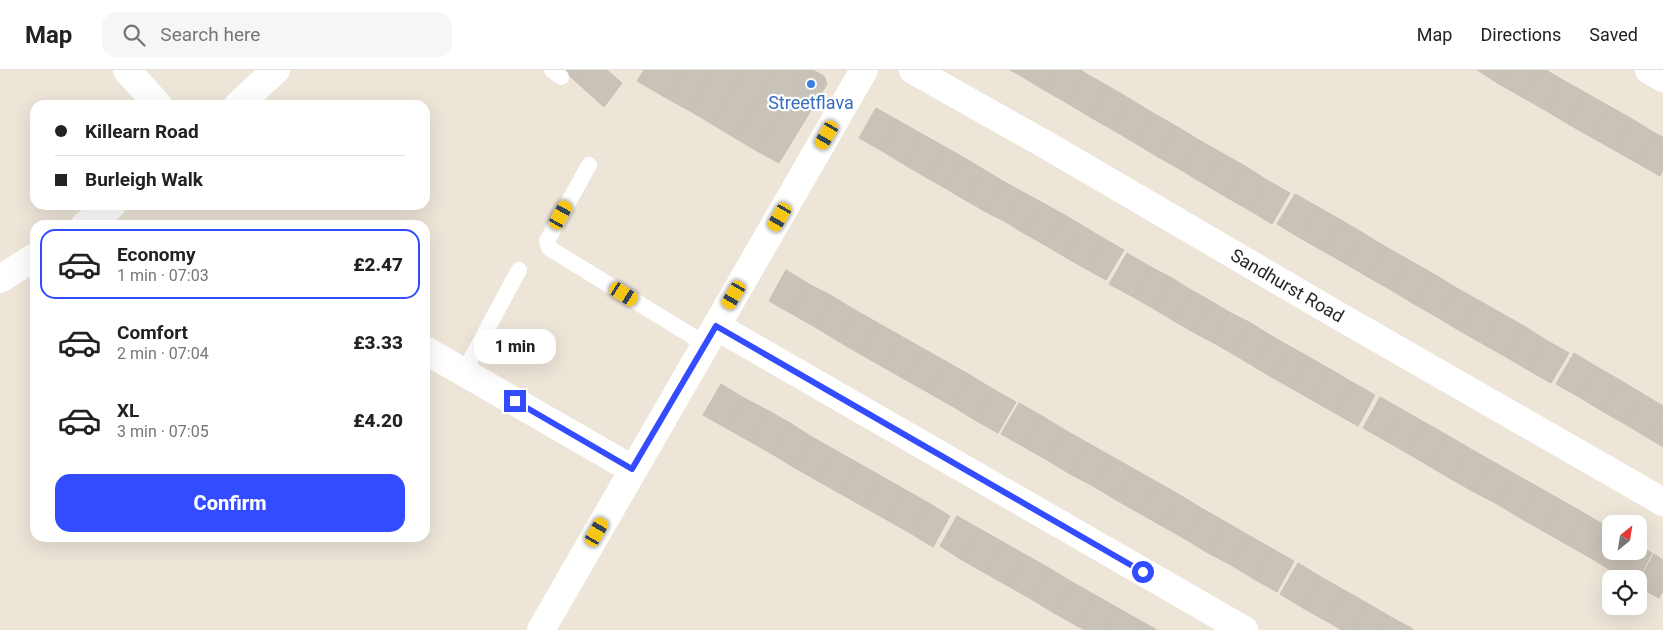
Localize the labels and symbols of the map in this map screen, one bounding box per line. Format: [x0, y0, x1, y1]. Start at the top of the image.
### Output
marker: Streetflava [805, 78, 817, 90]
place label: Streetflava [768, 92, 854, 113]
car [813, 118, 840, 152]
car [547, 198, 574, 232]
car [766, 200, 793, 234]
street label: Sandhurst Road [1227, 244, 1348, 327]
car [720, 278, 747, 312]
car [607, 280, 640, 308]
callout: 1 min [474, 328, 556, 364]
route end [504, 390, 526, 412]
car [583, 515, 610, 549]
north arrow [1602, 515, 1648, 560]
route start [1132, 561, 1154, 583]

